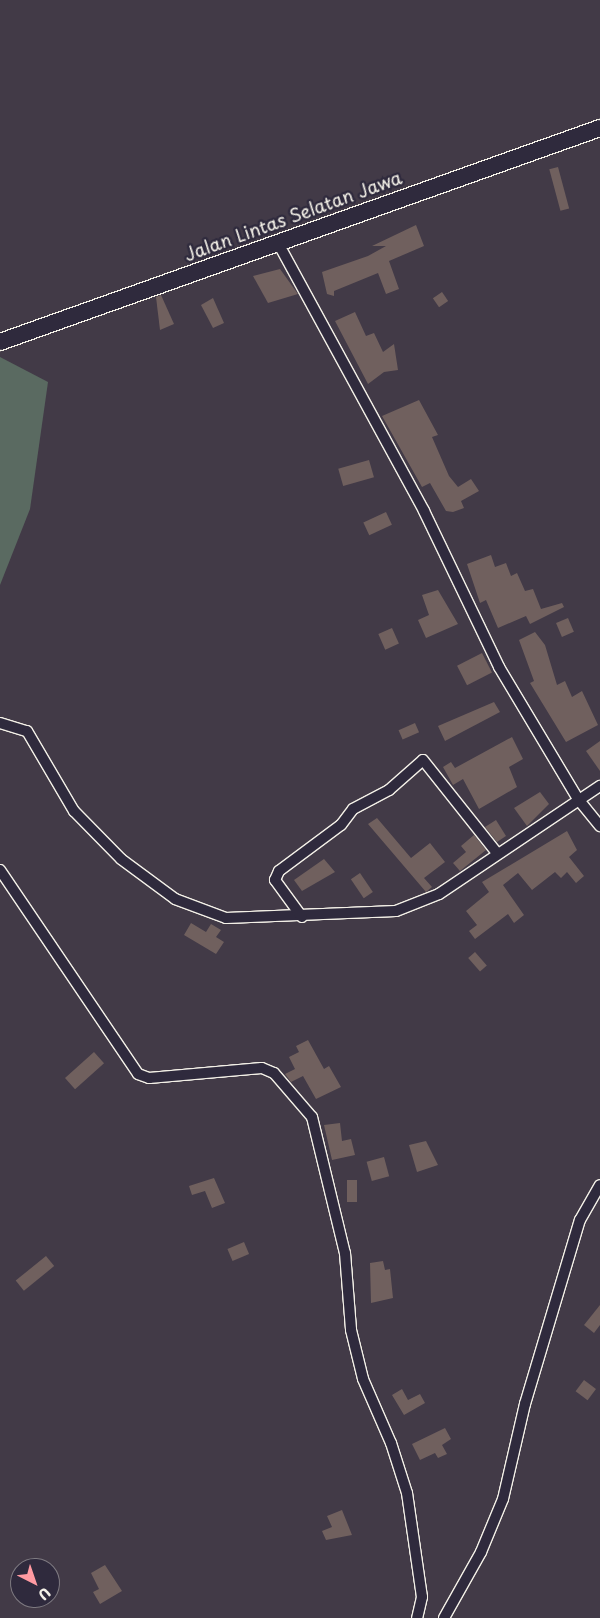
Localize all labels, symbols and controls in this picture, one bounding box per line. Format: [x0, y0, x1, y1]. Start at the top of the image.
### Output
street label: Jalan Lintas Selatan Jawa [181, 167, 405, 265]
north arrow [10, 1558, 60, 1608]
text: U [34, 1583, 55, 1605]

